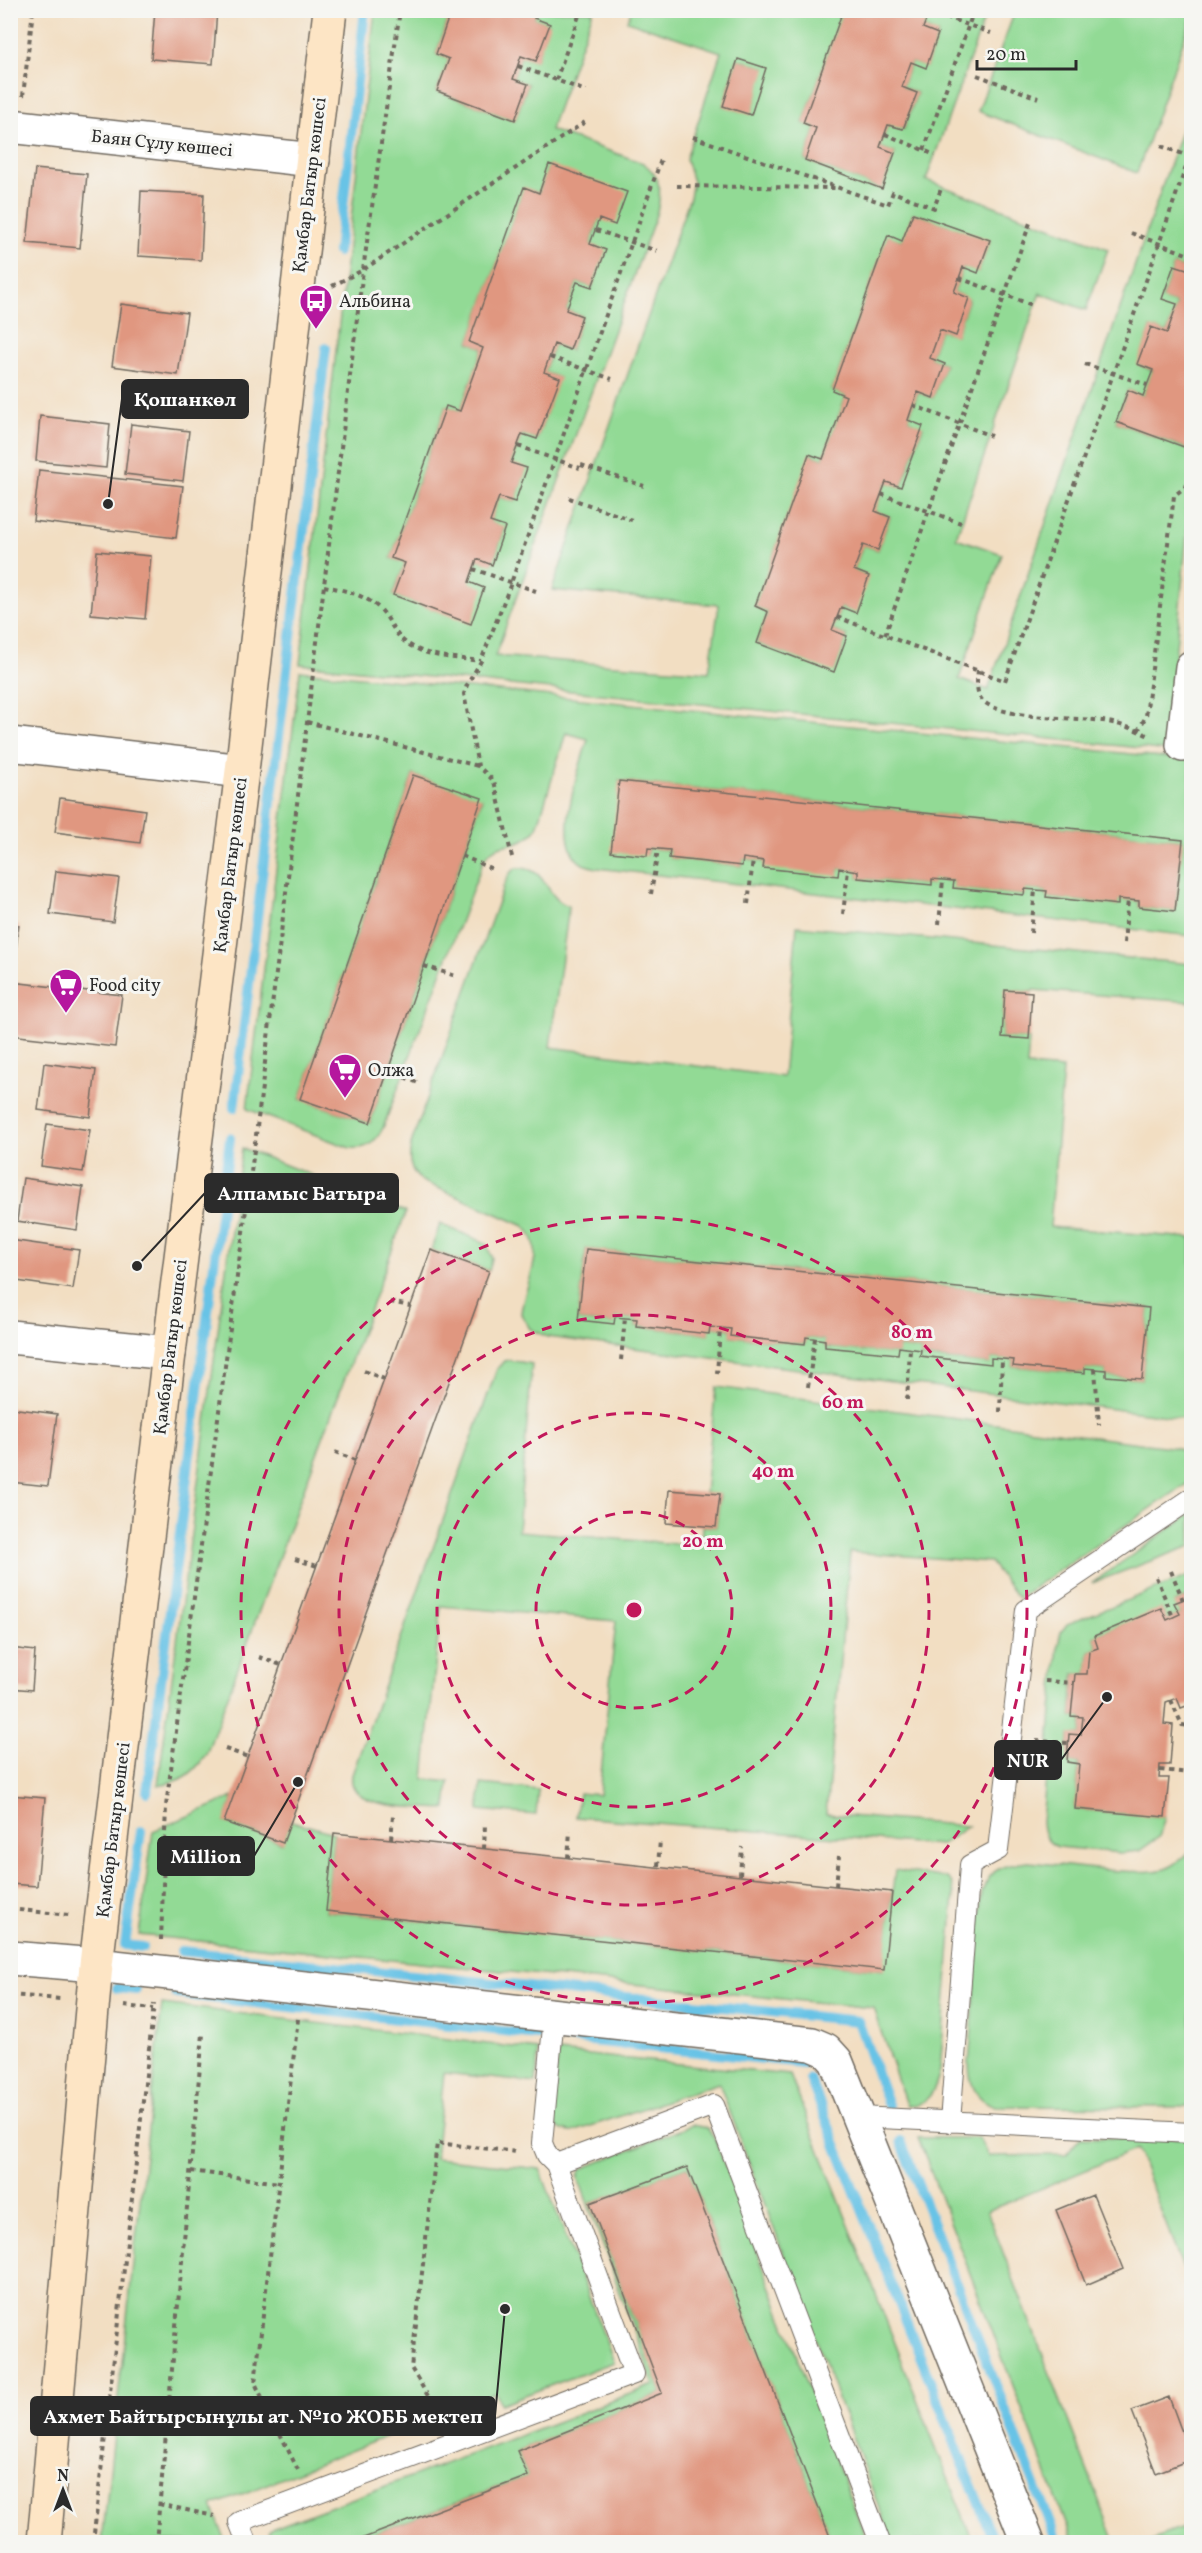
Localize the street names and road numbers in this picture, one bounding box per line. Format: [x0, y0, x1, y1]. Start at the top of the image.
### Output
street label: Қамбар Батыр көшесі [287, 96, 334, 274]
street label: Баян Сұлу көшесі [90, 125, 234, 164]
street label: Қамбар Батыр көшесі [208, 776, 255, 954]
street label: Қамбар Батыр көшесі [148, 1258, 195, 1436]
street label: Қамбар Батыр көшесі [91, 1741, 138, 1919]

